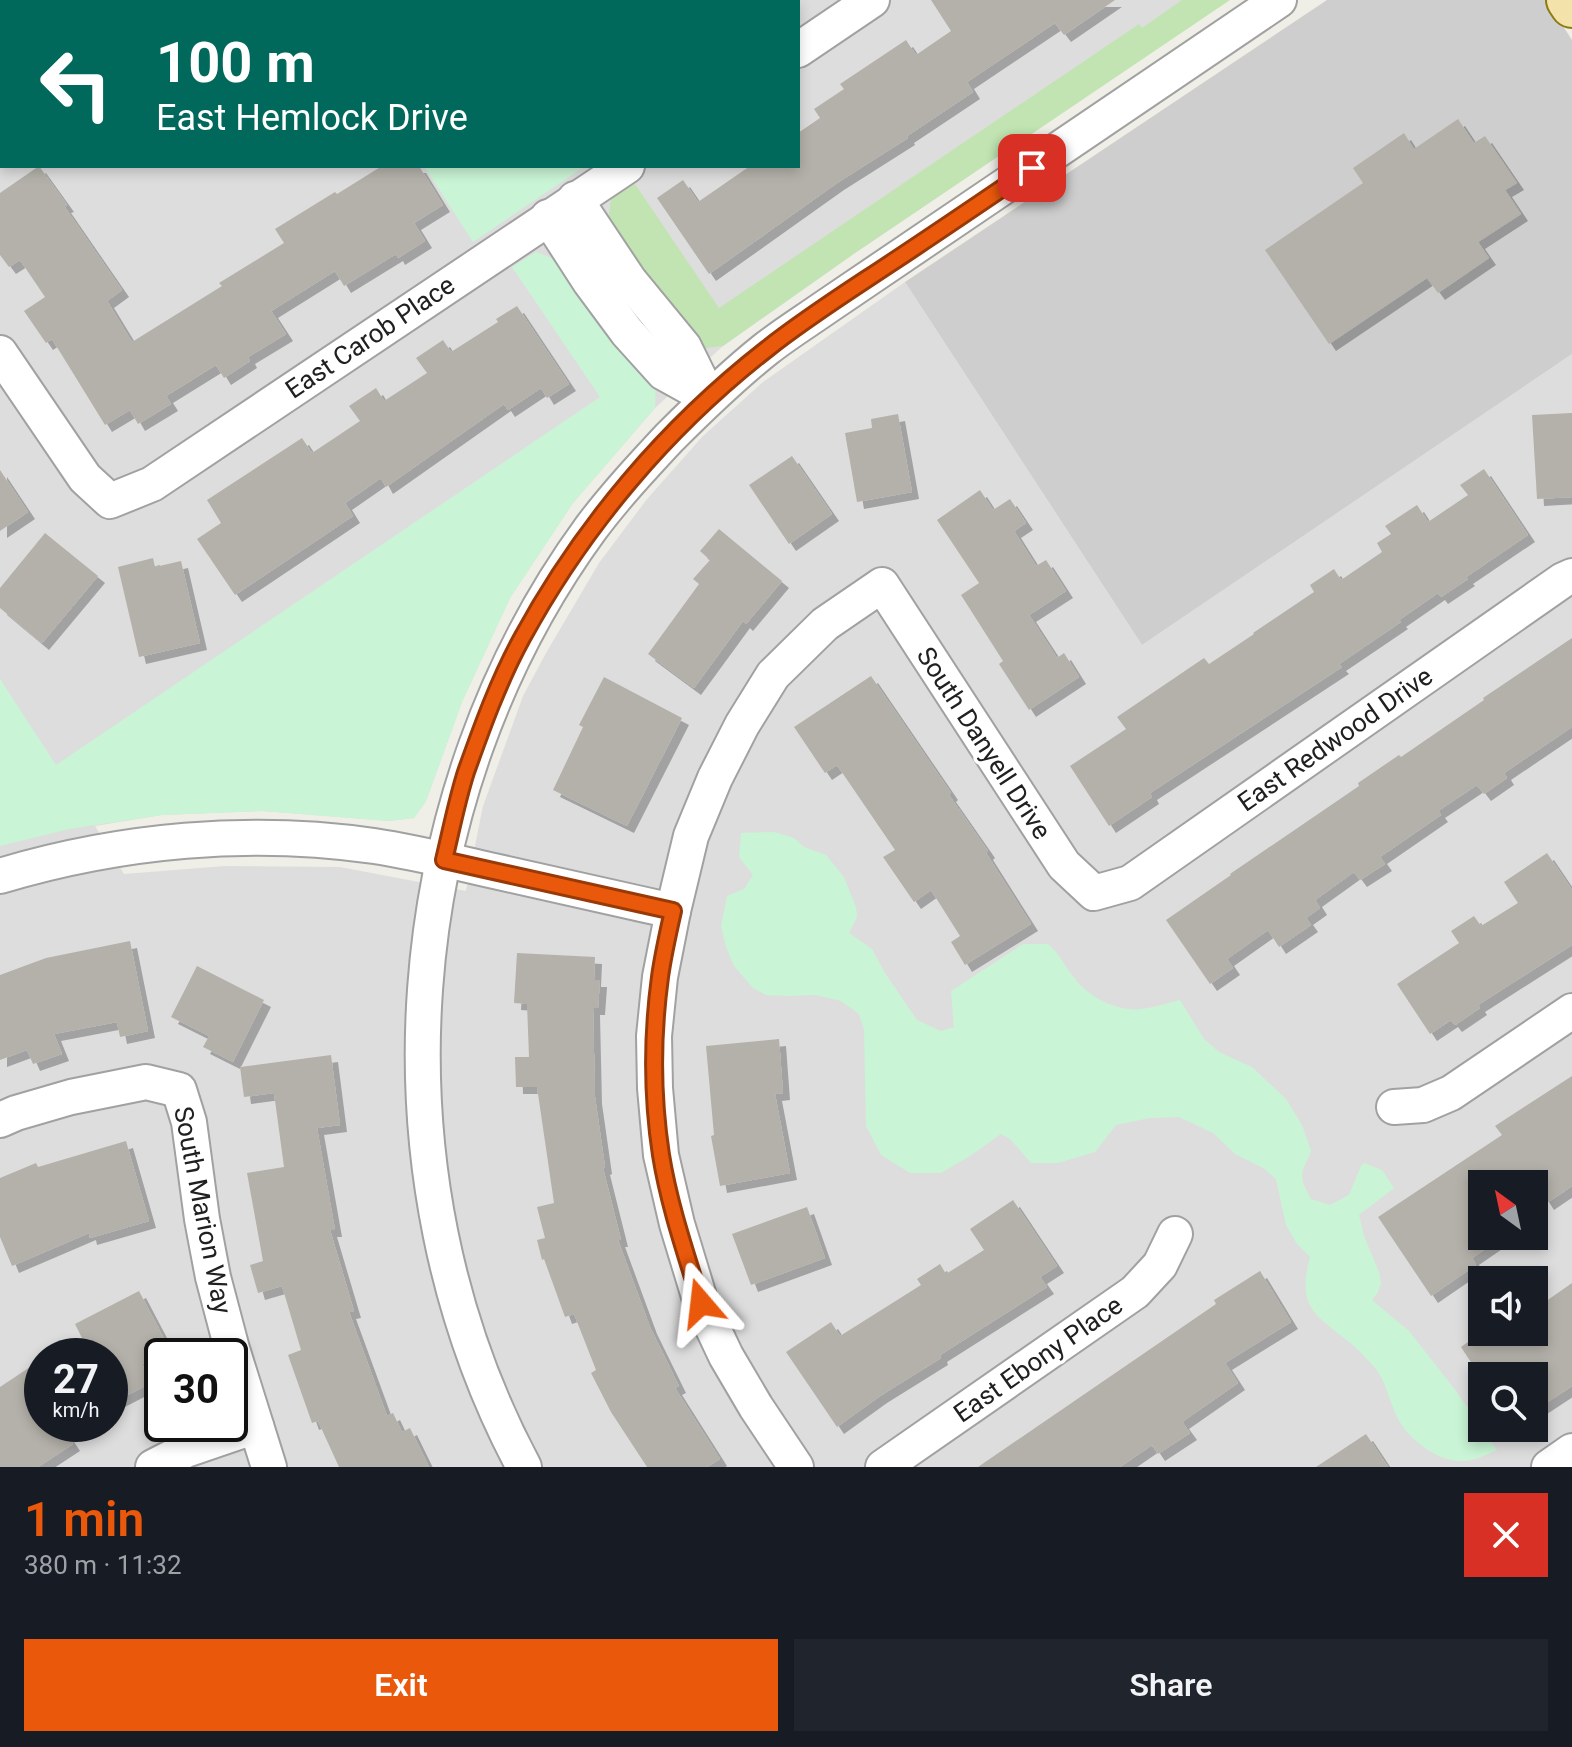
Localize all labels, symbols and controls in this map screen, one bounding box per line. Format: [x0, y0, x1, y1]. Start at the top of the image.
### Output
text: 100 m [156, 30, 315, 96]
icon: left [24, 32, 128, 136]
text: East Hemlock Drive [156, 97, 468, 139]
pin [998, 134, 1066, 202]
icon: arrive [1010, 146, 1054, 190]
street label: East Carob Place [280, 269, 460, 405]
street label: South Danyell Drive [911, 641, 1057, 845]
street label: East Redwood Drive [1232, 661, 1438, 817]
street label: South Marion Way [168, 1104, 238, 1316]
north arrow [1468, 1170, 1548, 1250]
map controls [1468, 1170, 1548, 1442]
position arrow [659, 1261, 743, 1345]
button: sound [1468, 1266, 1548, 1346]
street label: East Ebony Place [948, 1290, 1128, 1428]
speed limit sign: 30 [144, 1338, 248, 1442]
text: 27 [53, 1356, 99, 1403]
button: search [1468, 1362, 1548, 1442]
text: km/h [53, 1398, 99, 1422]
text: 1 min [24, 1491, 144, 1548]
button: close [1464, 1493, 1548, 1577]
text: 380 m · 11:32 [24, 1550, 182, 1580]
button: Exit [24, 1639, 778, 1731]
button: Share [794, 1639, 1548, 1731]

